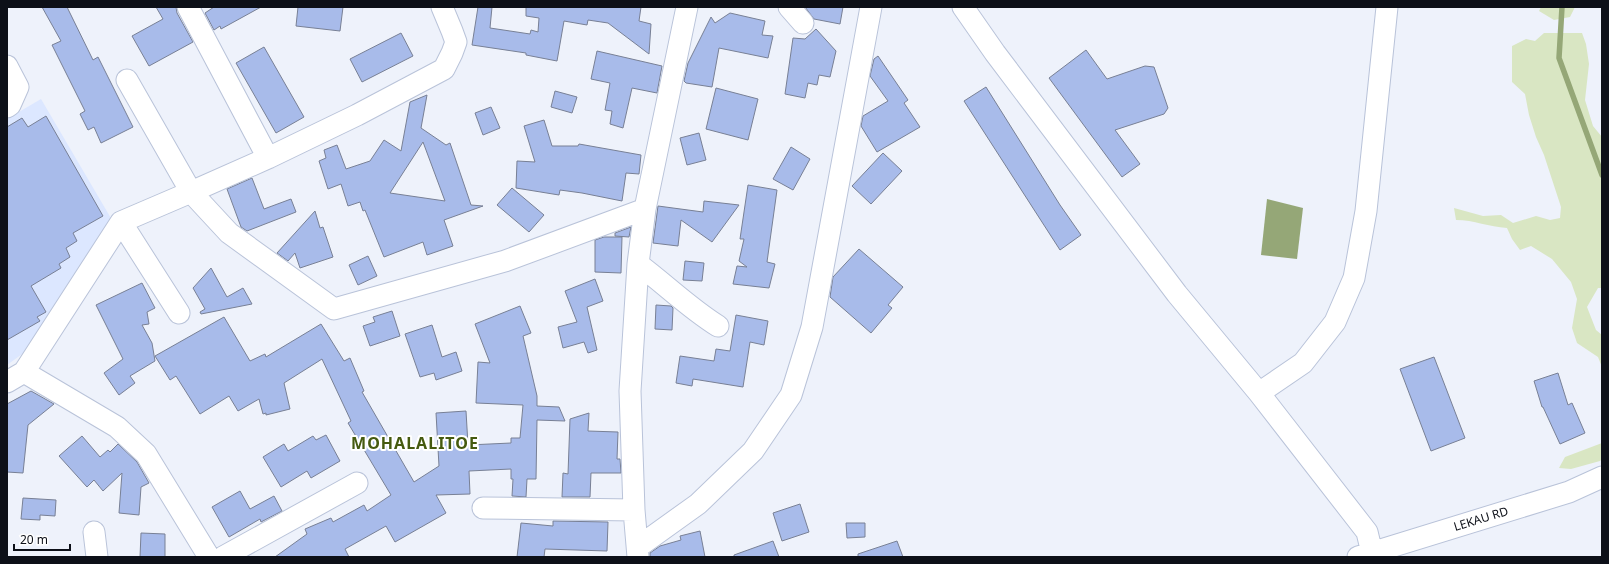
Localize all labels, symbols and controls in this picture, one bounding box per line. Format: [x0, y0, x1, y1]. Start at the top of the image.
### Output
district label: MOHALALITOE [351, 432, 479, 454]
street label: LEKAU RD [1452, 502, 1510, 535]
scale bar [14, 526, 70, 552]
text: 20 m [20, 531, 48, 548]

